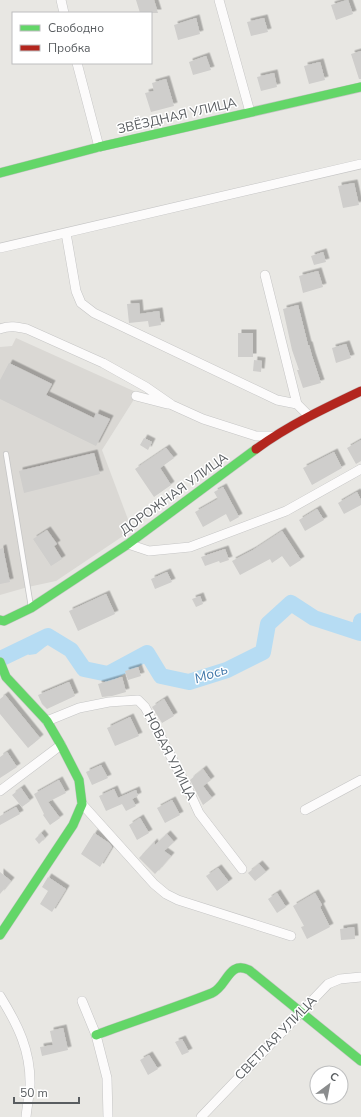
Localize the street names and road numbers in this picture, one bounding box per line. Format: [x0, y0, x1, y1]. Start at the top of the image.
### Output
street label: ЗВЁЗДНАЯ УЛИЦА [115, 92, 239, 138]
street label: ДОРОЖНАЯ УЛИЦА [116, 448, 232, 539]
street label: НОВАЯ УЛИЦА [140, 709, 200, 804]
street label: СВЕТЛАЯ УЛИЦА [231, 991, 321, 1084]

